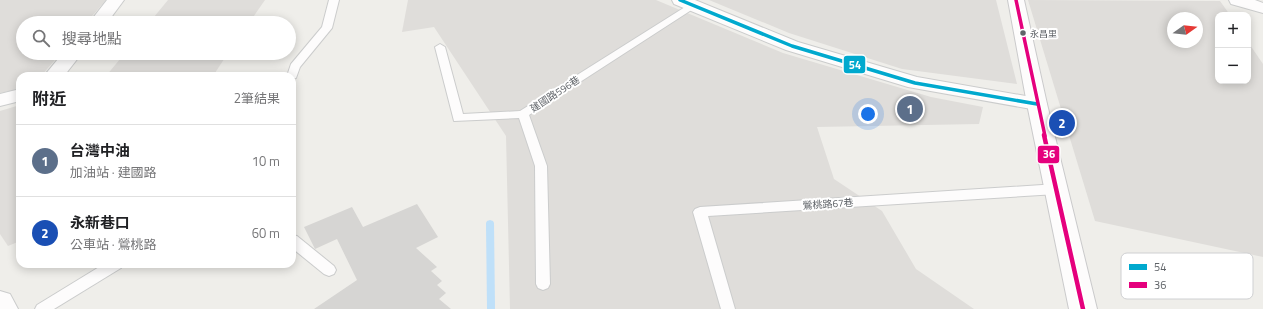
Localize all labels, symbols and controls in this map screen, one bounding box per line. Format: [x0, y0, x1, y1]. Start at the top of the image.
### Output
north arrow [1167, 12, 1203, 48]
map controls [1215, 12, 1251, 84]
button: + [1215, 12, 1251, 48]
search box [16, 16, 296, 60]
icon: search [30, 27, 52, 49]
text: 搜尋地點 [62, 27, 122, 50]
place label: 永昌里 [1030, 27, 1057, 40]
marker: 永昌里 [1018, 28, 1028, 38]
button: − [1215, 48, 1251, 84]
line badge: 54 [843, 55, 866, 74]
text: 54 [849, 57, 861, 73]
street label: 建國路596巷 [527, 72, 583, 116]
text: 附近 [32, 86, 66, 112]
text: 2筆結果 [234, 88, 280, 108]
pin: 1 [897, 94, 923, 124]
your location [858, 104, 878, 124]
pin: 2 [1049, 108, 1075, 138]
text: 台灣中油 [70, 139, 130, 162]
line badge: 36 [1037, 145, 1060, 164]
text: 36 [1043, 146, 1055, 162]
text: 1 [41, 151, 49, 171]
text: 10 m [252, 151, 280, 171]
text: 加油站 · 建國路 [70, 162, 157, 182]
street label: 鶯桃路67巷 [802, 195, 854, 213]
text: 永新巷口 [70, 211, 130, 234]
text: 2 [41, 223, 49, 243]
text: 60 m [252, 223, 280, 243]
text: 公車站 · 鶯桃路 [70, 234, 157, 254]
legend [1121, 253, 1253, 299]
text: 54 [1154, 259, 1166, 275]
text: 36 [1154, 277, 1166, 293]

